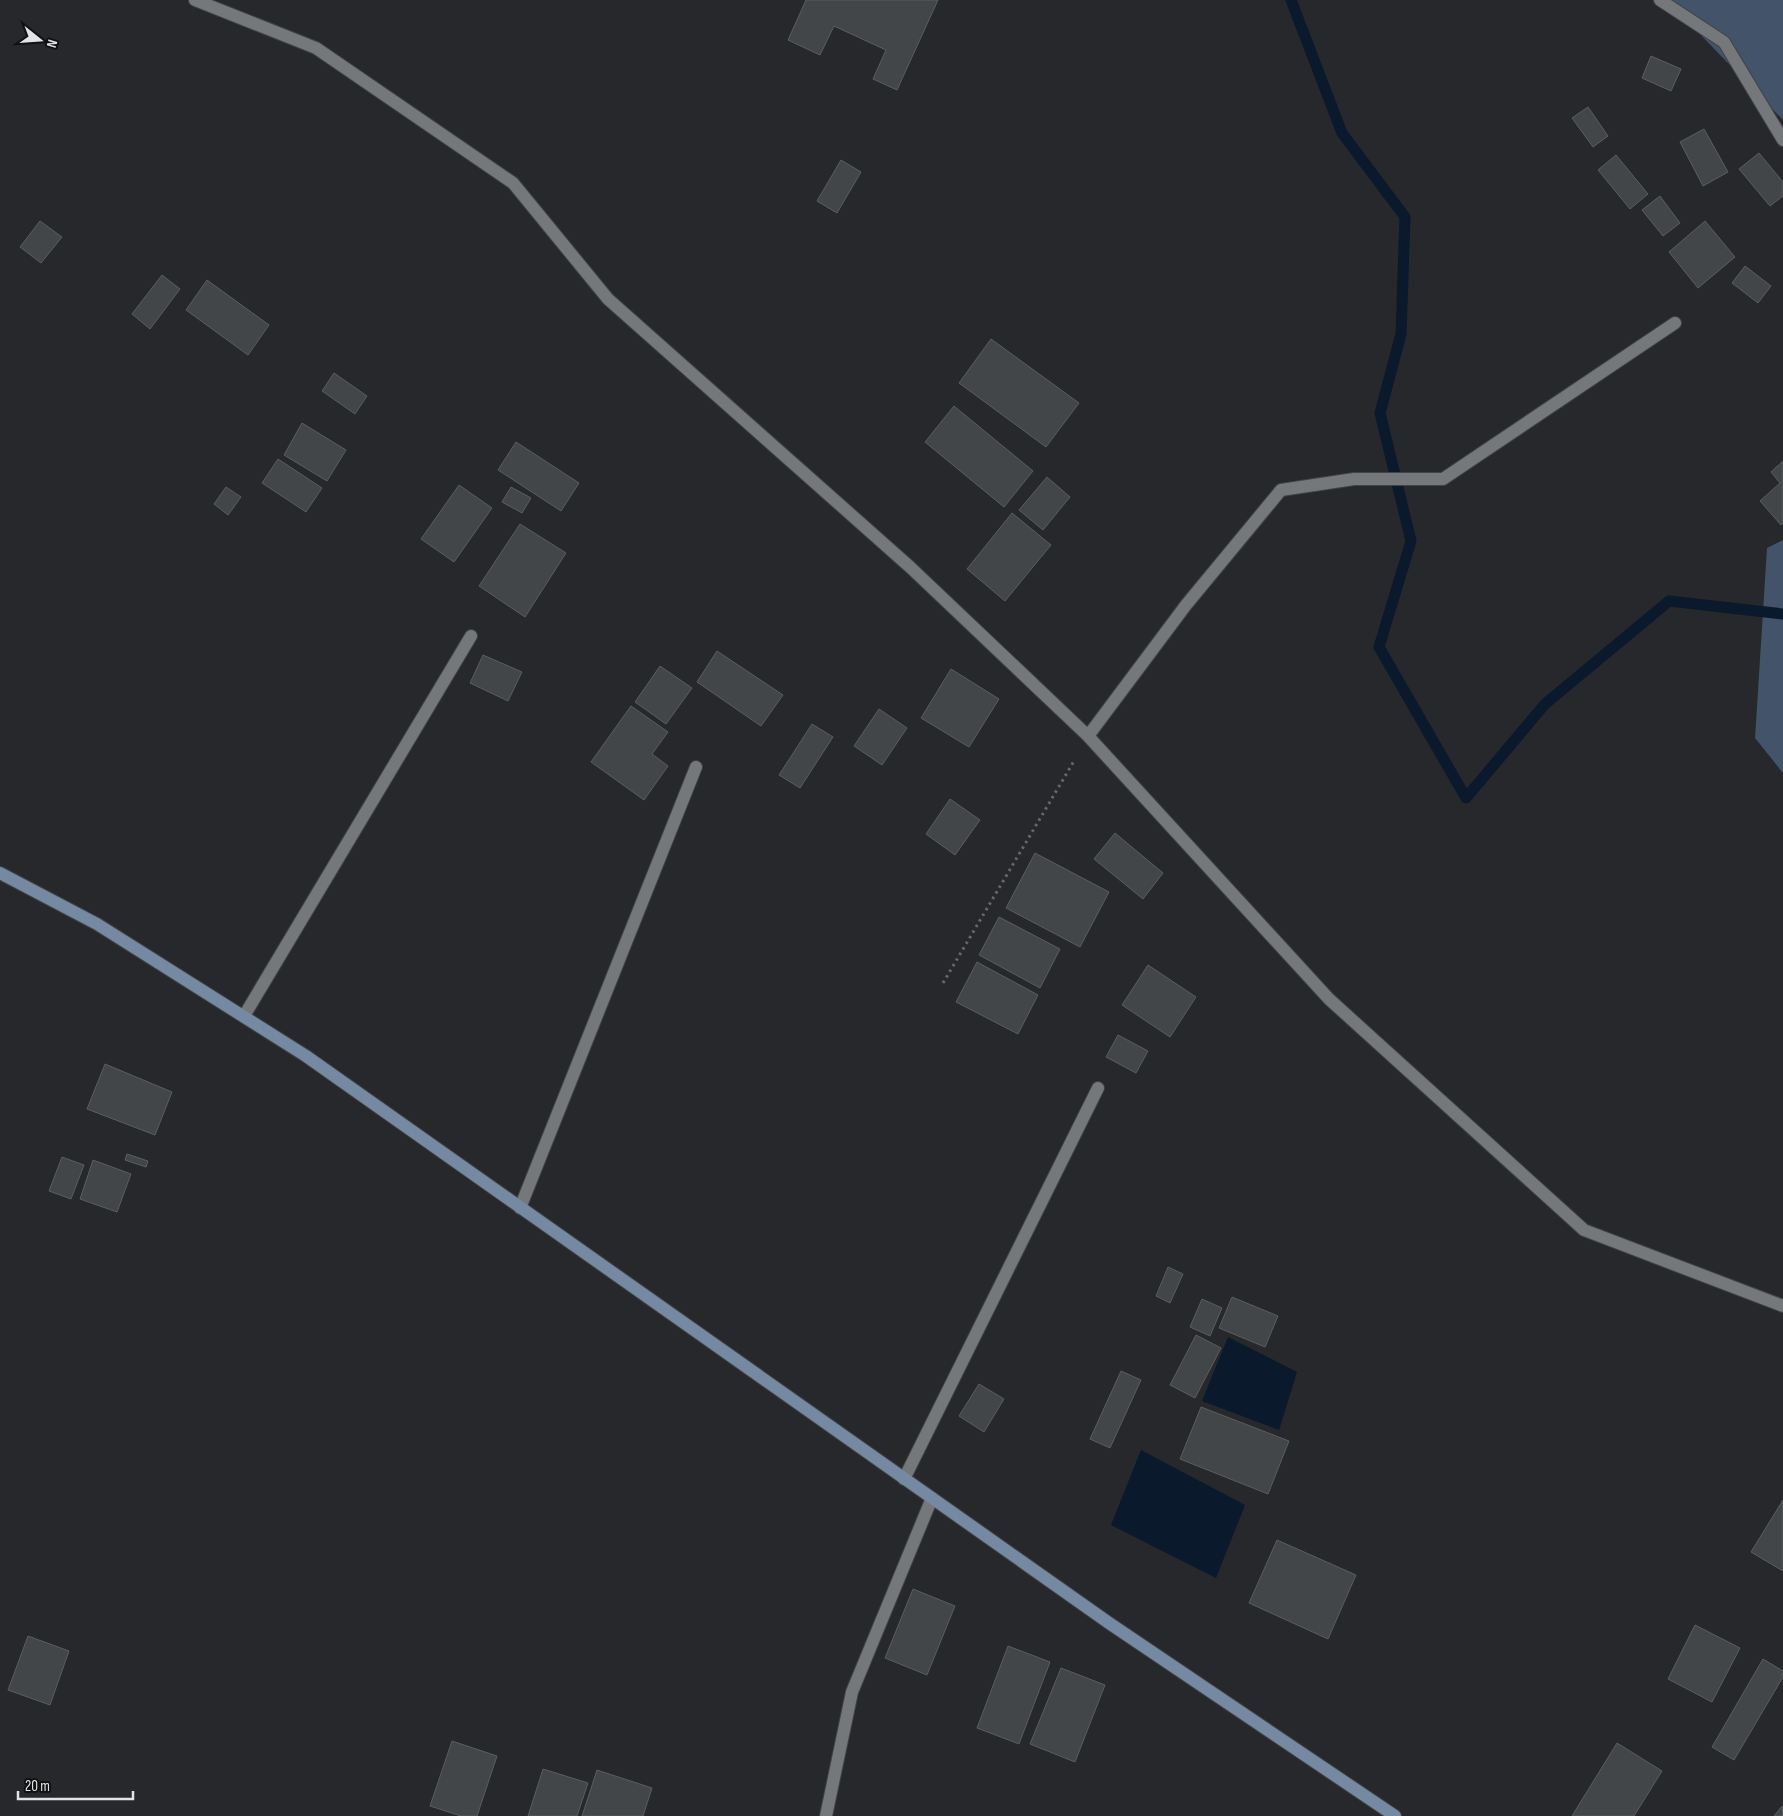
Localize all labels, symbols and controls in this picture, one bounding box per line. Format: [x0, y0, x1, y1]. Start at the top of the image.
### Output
north arrow [15, 15, 65, 65]
text: N [43, 38, 61, 50]
scale bar [18, 1768, 132, 1800]
text: 20 m [25, 1777, 50, 1796]

